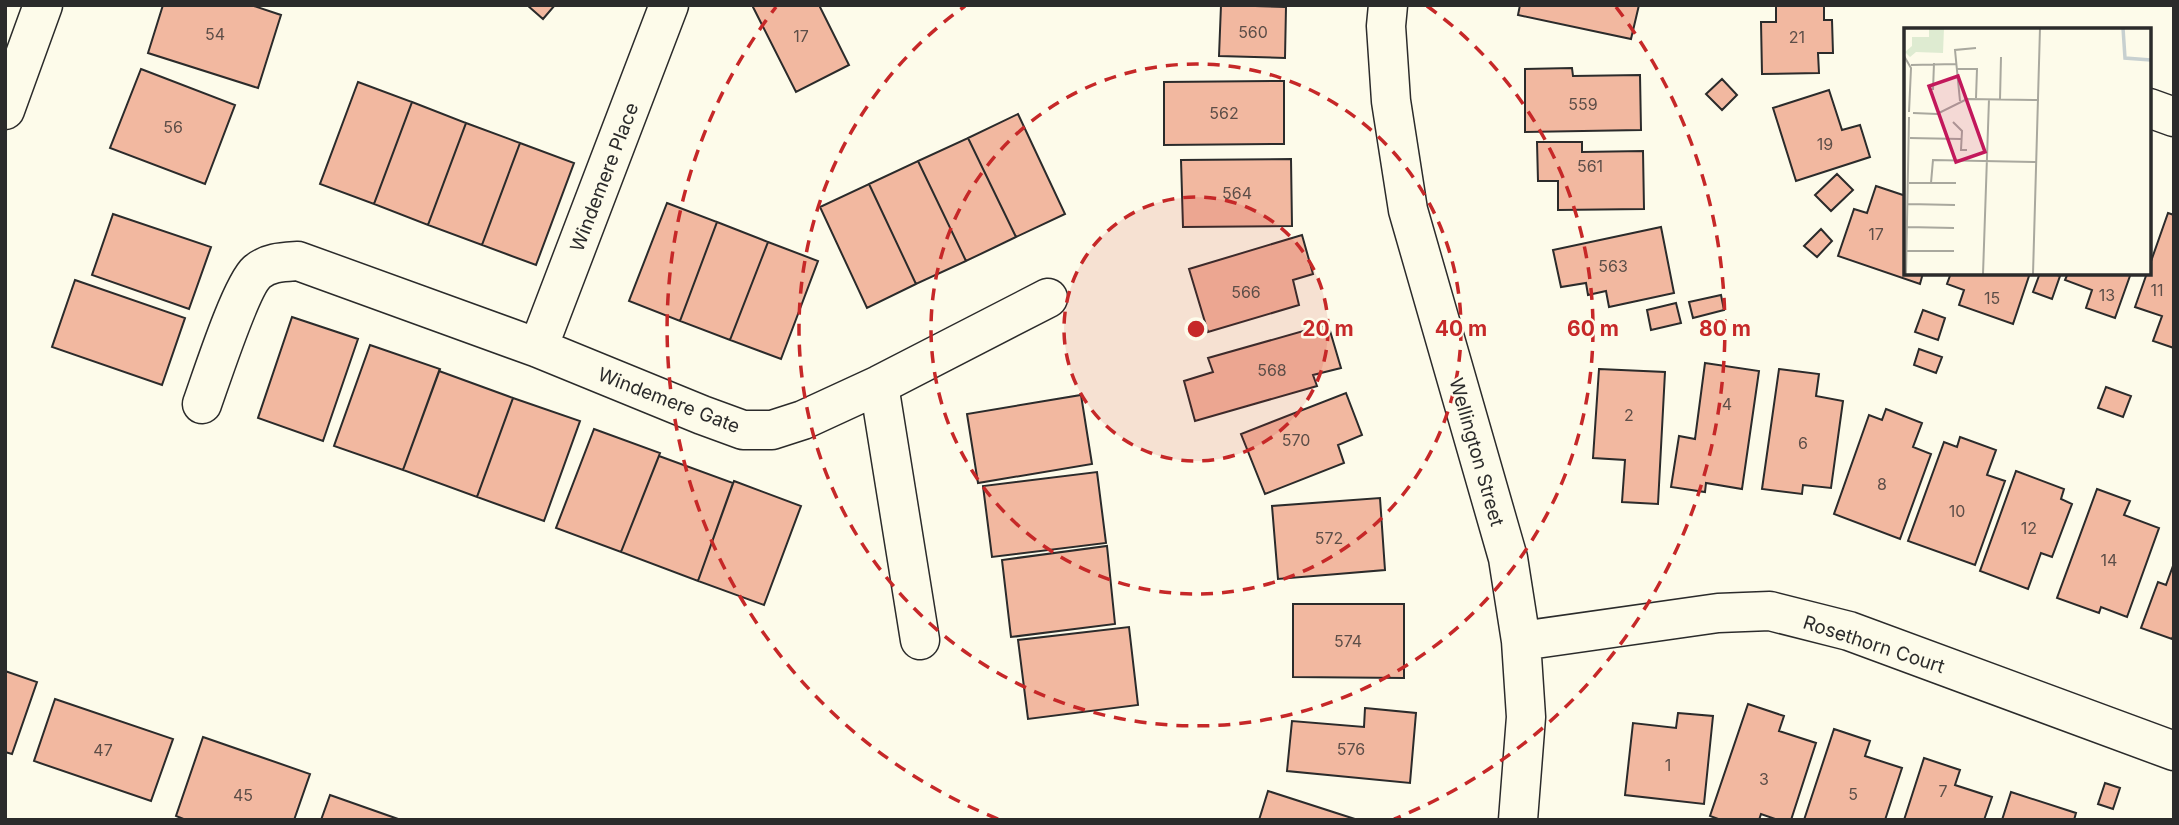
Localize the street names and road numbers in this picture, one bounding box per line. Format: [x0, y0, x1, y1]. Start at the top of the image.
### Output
street label: Windemere Place [565, 100, 643, 255]
street label: Windemere Gate [595, 363, 743, 438]
street label: Wellington Street [1444, 375, 1509, 529]
street label: Rosethorn Court [1800, 611, 1948, 678]

